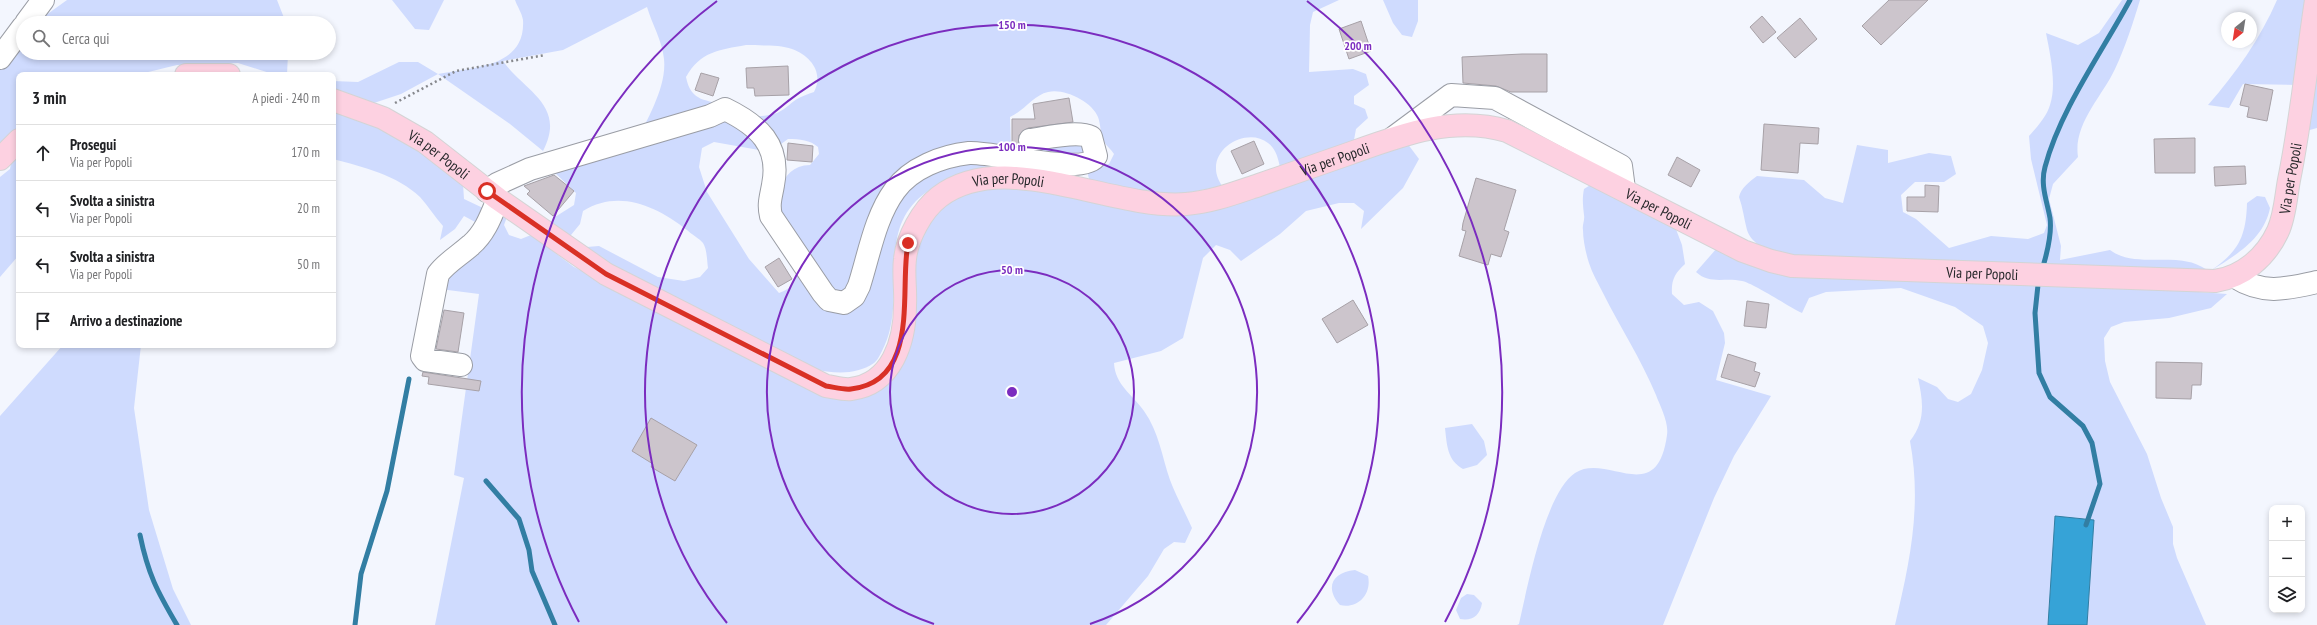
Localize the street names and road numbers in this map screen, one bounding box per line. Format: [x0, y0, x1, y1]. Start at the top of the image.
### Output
street label: Via per Popoli [404, 125, 474, 183]
street label: Via per Popoli [1297, 138, 1372, 180]
street label: Via per Popoli [2274, 141, 2305, 217]
street label: Via per Popoli [969, 168, 1046, 191]
street label: Via per Popoli [1621, 183, 1695, 233]
street label: Via per Popoli [1945, 262, 2018, 284]

